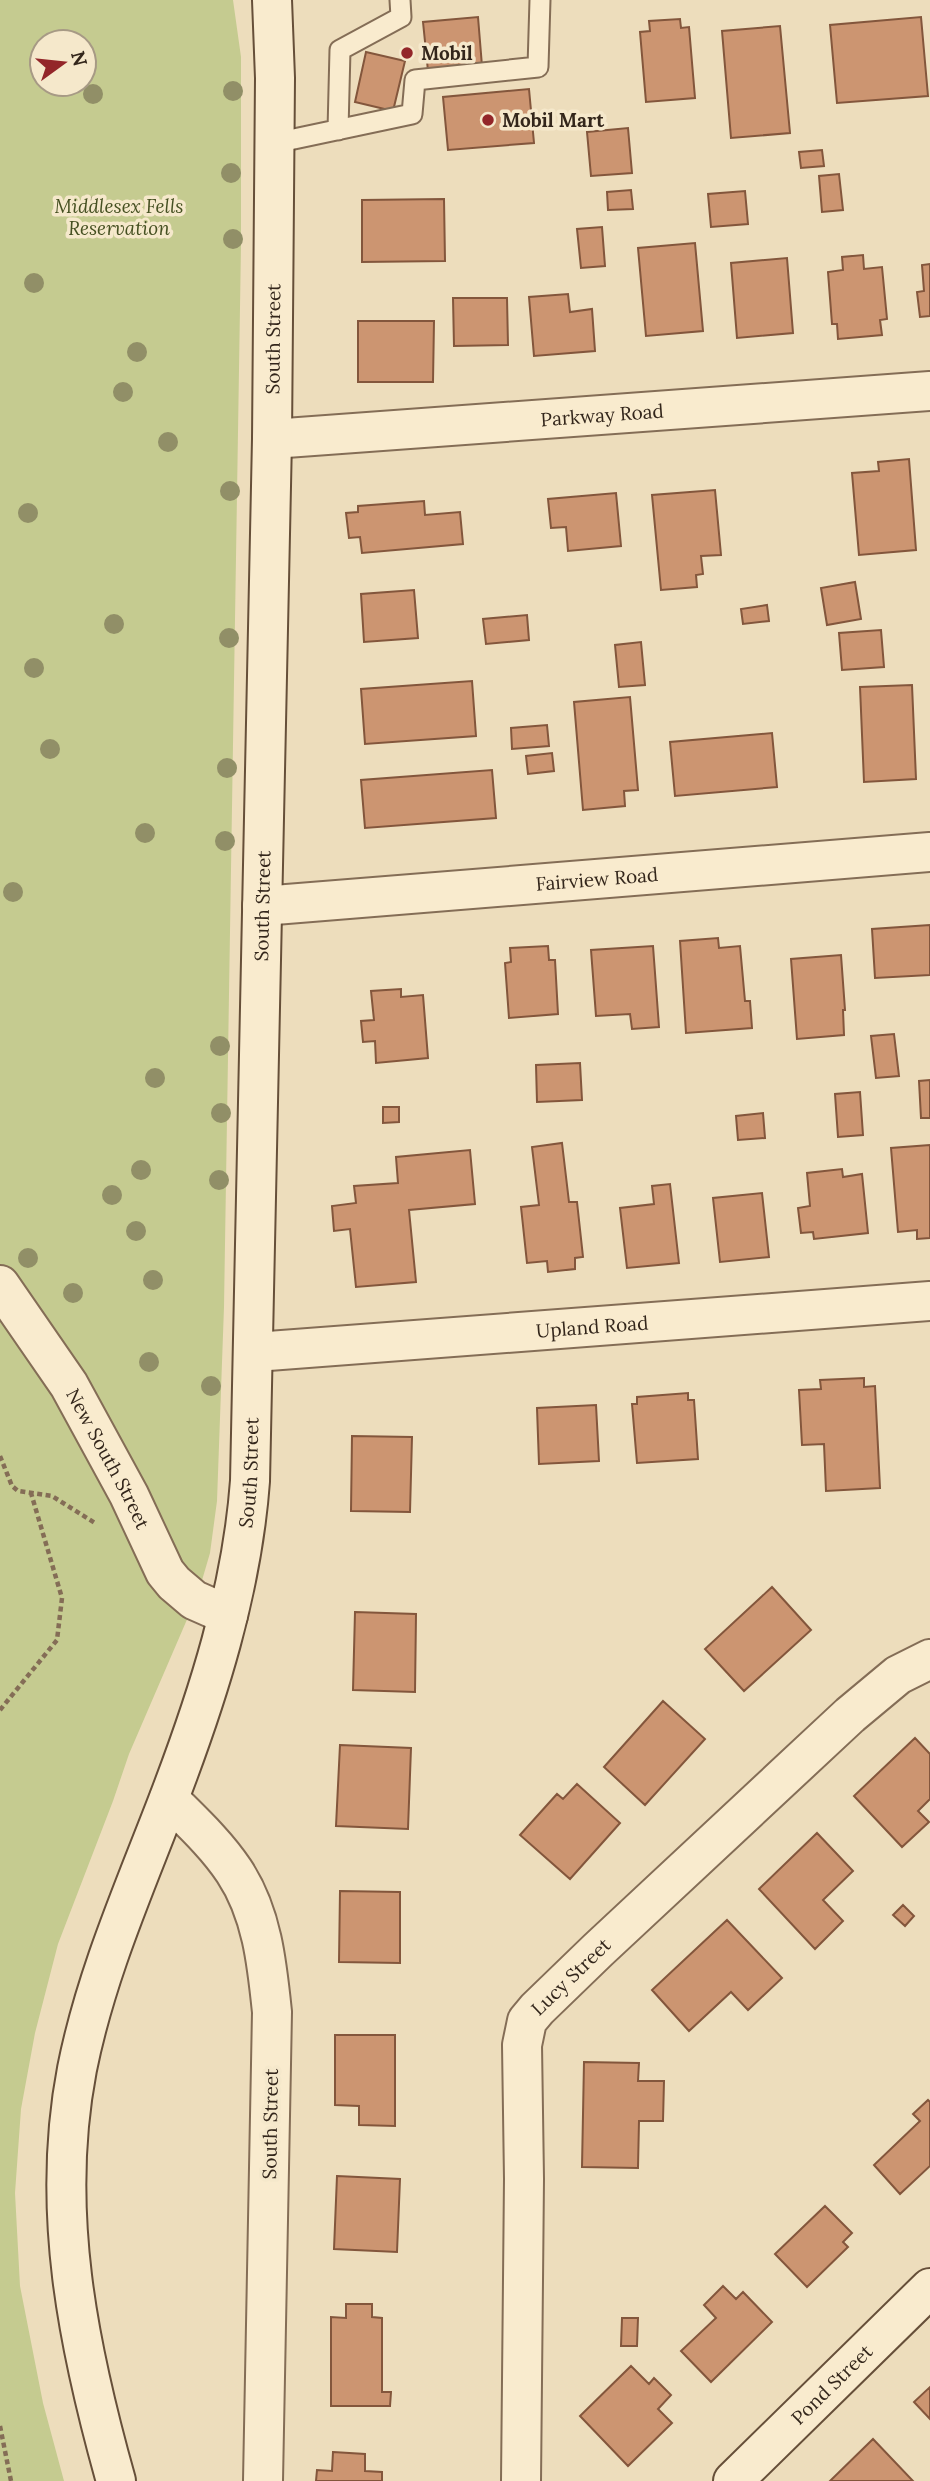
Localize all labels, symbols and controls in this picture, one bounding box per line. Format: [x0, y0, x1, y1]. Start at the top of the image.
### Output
north arrow [28, 28, 98, 98]
place label: Mobil [421, 41, 473, 65]
marker: Mobil [399, 45, 415, 61]
text: N [66, 48, 93, 69]
place label: Mobil Mart [502, 108, 605, 132]
marker: Mobil Mart [480, 112, 496, 128]
park label: Middlesex Fells Reservation [55, 194, 184, 240]
street label: South Street [260, 283, 285, 394]
street label: Parkway Road [540, 398, 665, 431]
street label: South Street [249, 849, 275, 962]
street label: Fairview Road [535, 862, 659, 896]
street label: Upland Road [535, 1310, 649, 1343]
street label: New South Street [61, 1384, 155, 1533]
street label: South Street [233, 1416, 263, 1529]
street label: Lucy Street [526, 1932, 616, 2020]
street label: South Street [257, 2068, 283, 2180]
street label: Pond Street [786, 2339, 878, 2429]

